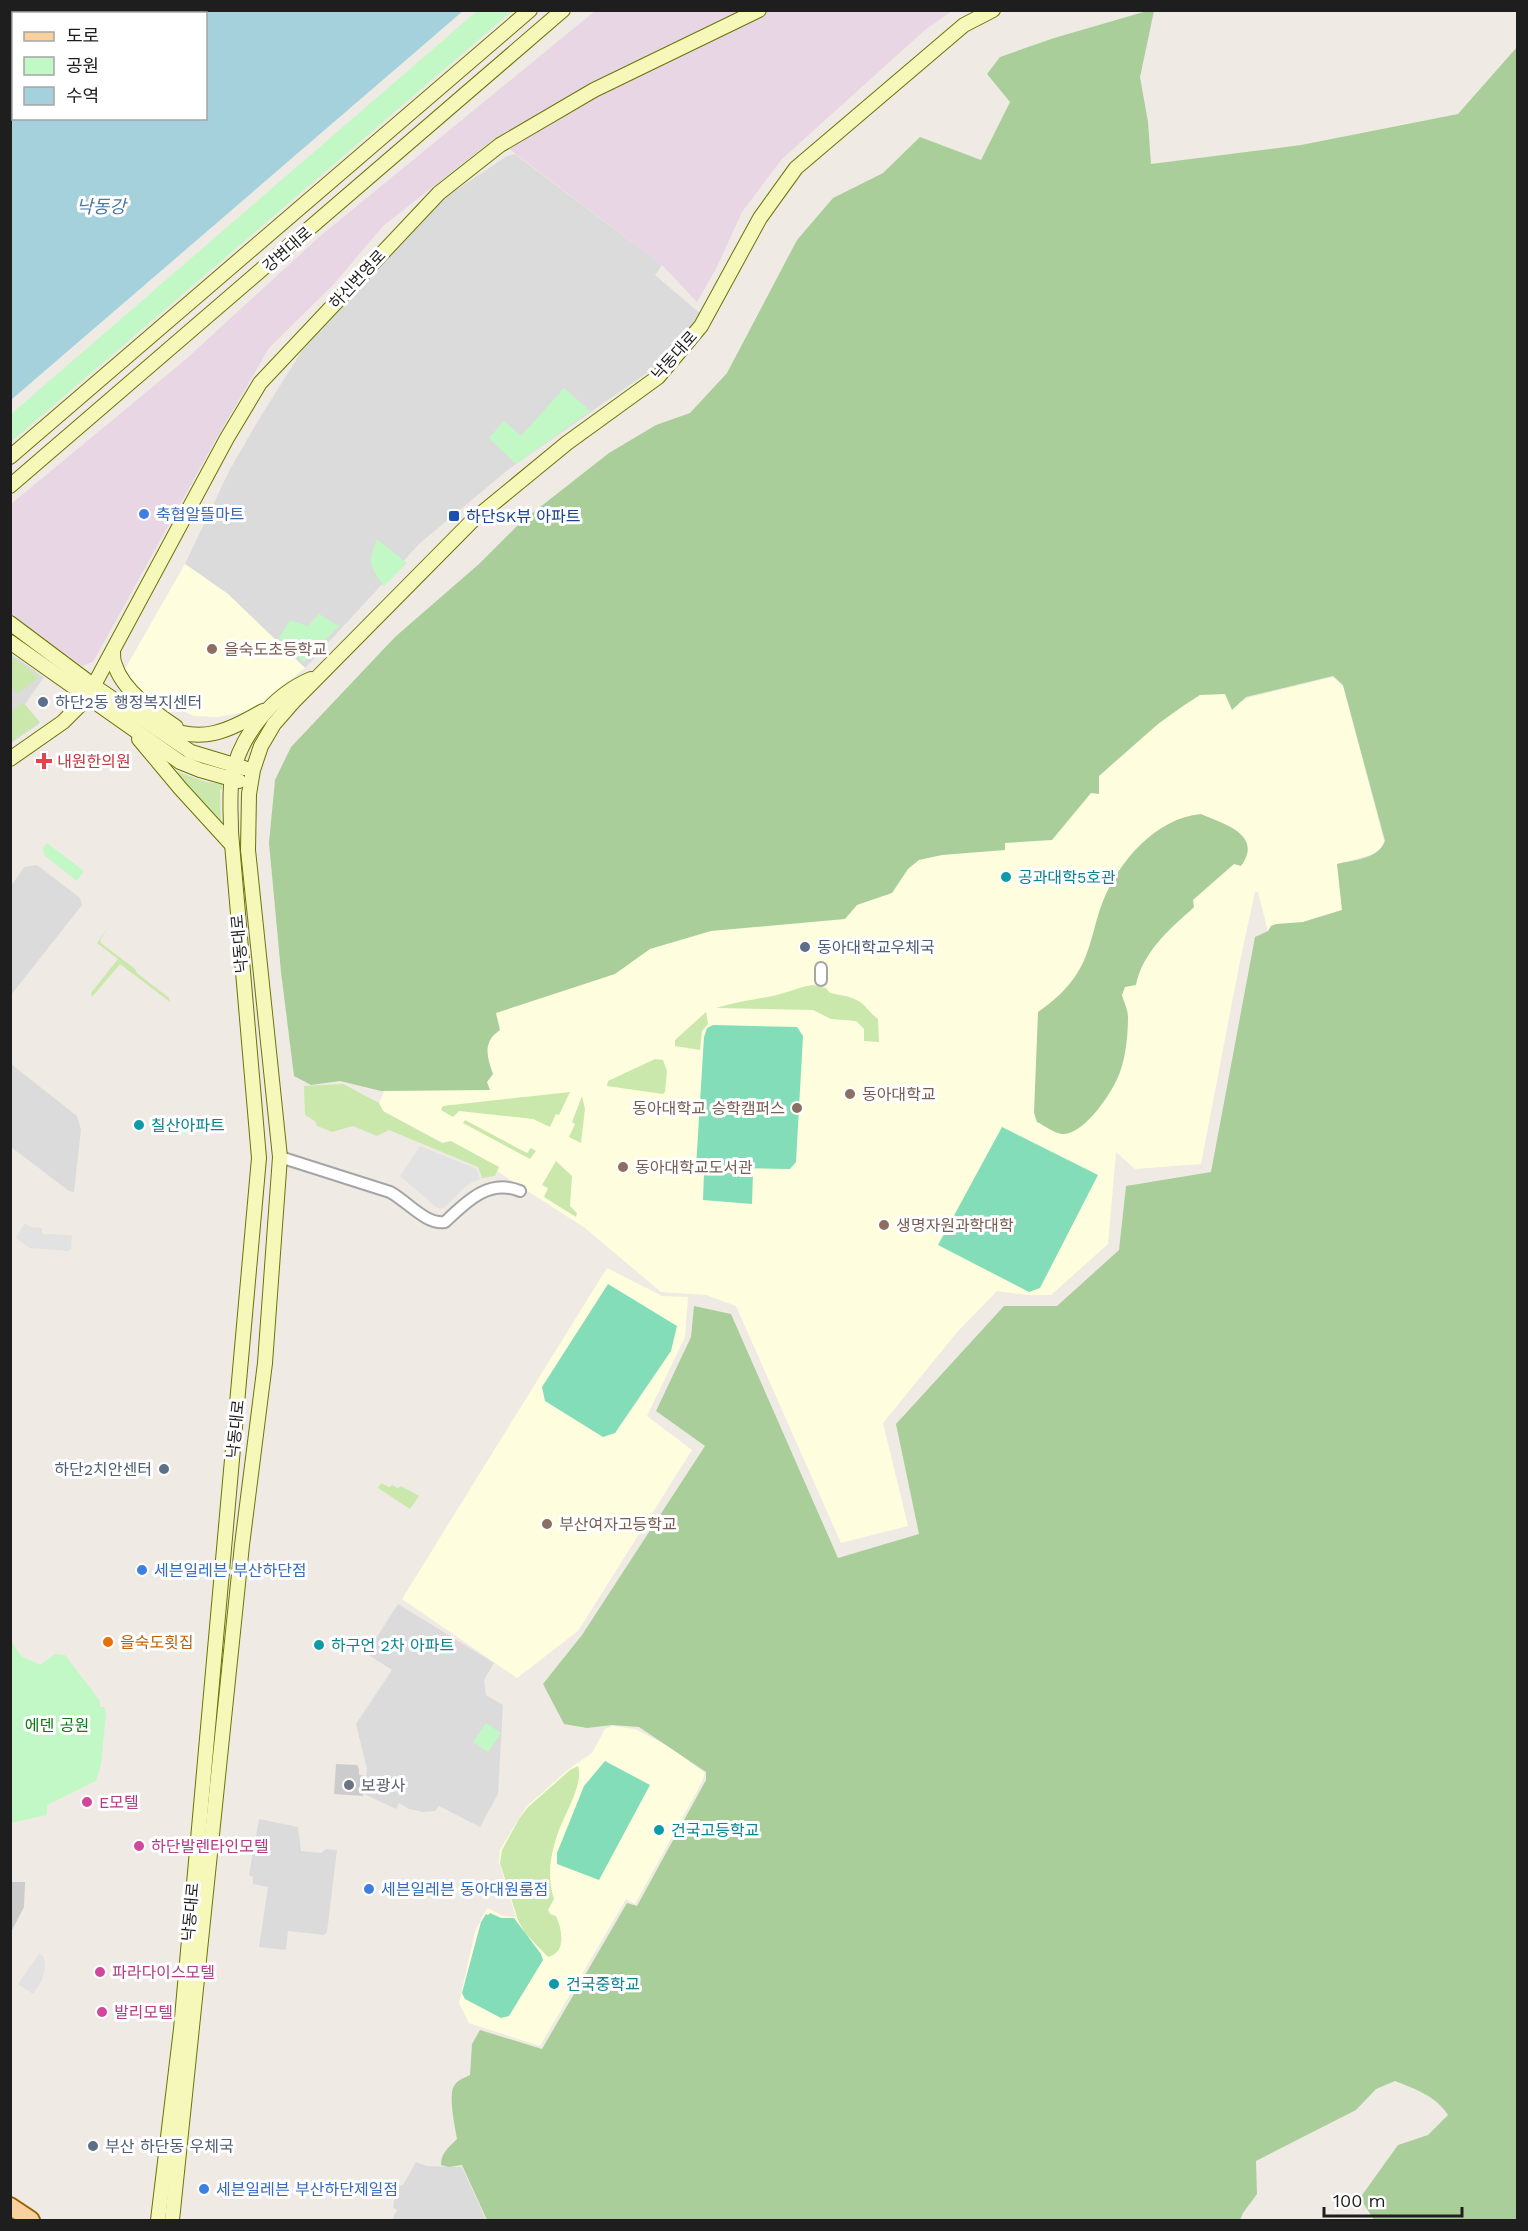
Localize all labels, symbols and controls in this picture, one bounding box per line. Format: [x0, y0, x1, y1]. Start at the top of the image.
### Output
legend [12, 12, 207, 120]
text: 도로 [66, 25, 99, 46]
text: 공원 [66, 55, 99, 76]
text: 수역 [66, 85, 99, 106]
water label: 낙동강 [76, 196, 128, 217]
street label: 강변대로 [259, 223, 316, 276]
street label: 하신번영로 [325, 246, 390, 313]
street label: 낙동대로 [648, 327, 701, 384]
place label: 축협알뜰마트 [156, 505, 244, 524]
marker: 축협알뜰마트 [137, 507, 151, 521]
place label: 하단SK뷰 아파트 [466, 507, 581, 526]
marker: 하단SK뷰 아파트 [447, 509, 461, 523]
place label: 을숙도초등학교 [224, 640, 327, 659]
marker: 을숙도초등학교 [205, 642, 219, 656]
place label: 하단2동 행정복지센터 [55, 693, 202, 712]
marker: 하단2동 행정복지센터 [36, 695, 50, 709]
marker: 내원한의원 [35, 752, 53, 770]
place label: 내원한의원 [57, 752, 131, 771]
place label: 공과대학5호관 [1018, 868, 1116, 887]
marker: 공과대학5호관 [999, 870, 1013, 884]
street label: 낙동대로 [227, 914, 252, 974]
place label: 동아대학교우체국 [817, 938, 935, 957]
marker: 동아대학교우체국 [798, 940, 812, 954]
place label: 동아대학교 [862, 1085, 936, 1104]
marker: 동아대학교 [843, 1087, 857, 1101]
place label: 동아대학교 승학캠퍼스 [632, 1099, 785, 1118]
marker: 동아대학교 승학캠퍼스 [790, 1101, 804, 1115]
place label: 칠산아파트 [151, 1116, 225, 1135]
marker: 칠산아파트 [132, 1118, 146, 1132]
place label: 동아대학교도서관 [635, 1158, 753, 1177]
marker: 동아대학교도서관 [616, 1160, 630, 1174]
place label: 생명자원과학대학 [896, 1216, 1014, 1235]
marker: 생명자원과학대학 [877, 1218, 891, 1232]
street label: 낙동대로 [223, 1399, 248, 1459]
place label: 하단2치안센터 [54, 1460, 152, 1479]
marker: 하단2치안센터 [157, 1462, 171, 1476]
place label: 부산여자고등학교 [559, 1515, 677, 1534]
marker: 부산여자고등학교 [540, 1517, 554, 1531]
place label: 세븐일레븐 부산하단점 [154, 1561, 307, 1580]
marker: 세븐일레븐 부산하단점 [135, 1563, 149, 1577]
place label: 을숙도횟집 [120, 1633, 194, 1652]
marker: 을숙도횟집 [101, 1635, 115, 1649]
place label: 하구언 2차 아파트 [331, 1636, 454, 1655]
marker: 하구언 2차 아파트 [312, 1638, 326, 1652]
park label: 에덴 공원 [25, 1716, 89, 1735]
place label: 보광사 [361, 1776, 405, 1795]
marker: 보광사 [342, 1778, 356, 1792]
place label: E모텔 [99, 1793, 139, 1812]
marker: E모텔 [80, 1795, 94, 1809]
place label: 건국고등학교 [671, 1821, 759, 1840]
marker: 건국고등학교 [652, 1823, 666, 1837]
place label: 하단발렌타인모텔 [151, 1837, 269, 1856]
marker: 하단발렌타인모텔 [132, 1839, 146, 1853]
place label: 세븐일레븐 동아대원룸점 [381, 1880, 548, 1899]
street label: 낙동대로 [178, 1882, 203, 1942]
marker: 세븐일레븐 동아대원룸점 [362, 1882, 376, 1896]
place label: 파라다이스모텔 [112, 1963, 215, 1982]
marker: 파라다이스모텔 [93, 1965, 107, 1979]
place label: 건국중학교 [566, 1975, 640, 1994]
marker: 건국중학교 [547, 1977, 561, 1991]
place label: 발리모텔 [114, 2003, 173, 2022]
marker: 발리모텔 [95, 2005, 109, 2019]
place label: 부산 하단동 우체국 [105, 2137, 234, 2156]
marker: 부산 하단동 우체국 [86, 2139, 100, 2153]
place label: 세븐일레븐 부산하단제일점 [216, 2180, 398, 2199]
scale bar [1324, 2180, 1462, 2218]
marker: 세븐일레븐 부산하단제일점 [197, 2182, 211, 2196]
text: 100 m [1333, 2190, 1386, 2211]

